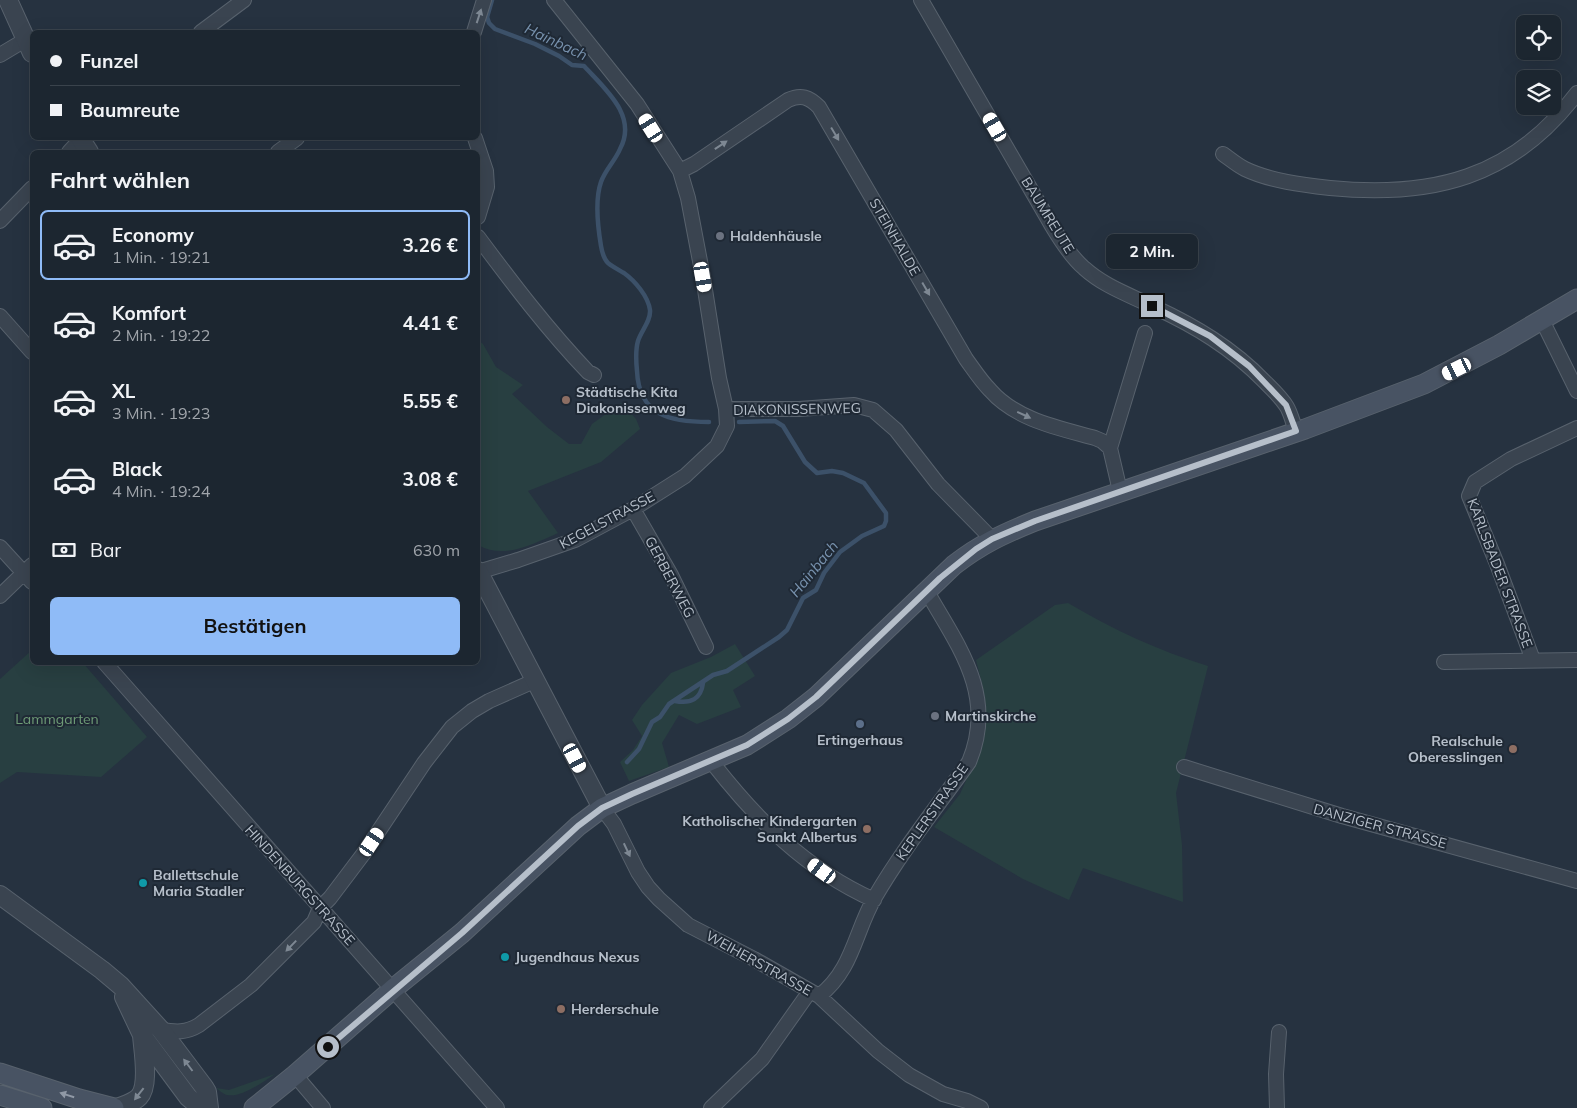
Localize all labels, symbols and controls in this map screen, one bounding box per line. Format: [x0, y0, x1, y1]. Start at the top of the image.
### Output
one-way arrow [476, 9, 484, 24]
map controls [1516, 15, 1561, 115]
button: locate [1516, 15, 1561, 60]
water label: Hainbach [522, 19, 591, 64]
text: Funzel [80, 49, 139, 73]
button: layers [1516, 70, 1561, 115]
text: Baumreute [80, 98, 180, 122]
car [981, 110, 1008, 144]
car [636, 111, 665, 145]
one-way arrow [830, 127, 839, 140]
one-way arrow [714, 140, 728, 150]
text: Fahrt wählen [50, 166, 190, 194]
street label: BAUMREUTE [1017, 173, 1079, 257]
street label: STEINHALDE [866, 195, 924, 279]
icon: car [52, 223, 97, 268]
text: Economy [112, 223, 194, 247]
place label: Haldenhäusle [730, 227, 822, 245]
marker: Haldenhäusle [714, 230, 726, 242]
text: 3.26 € [402, 233, 458, 257]
callout: 2 Min. [1106, 234, 1198, 268]
text: 2 Min. [1129, 241, 1175, 261]
text: 1 Min. · 19:21 [112, 247, 210, 267]
car [693, 261, 712, 293]
one-way arrow [921, 282, 930, 296]
route end [1141, 295, 1163, 317]
icon: car [52, 301, 97, 346]
text: Komfort [112, 301, 186, 325]
text: 4.41 € [402, 311, 458, 335]
text: 2 Min. · 19:22 [112, 325, 210, 345]
car [1440, 356, 1473, 382]
icon: car [52, 379, 97, 424]
text: XL [112, 379, 135, 403]
place label: Städtische Kita Diakonissenweg [576, 383, 686, 417]
text: 5.55 € [402, 389, 458, 413]
marker: Städtische Kita Diakonissenweg [560, 394, 572, 406]
street label: DIAKONISSENWEG [733, 399, 861, 419]
text: 3 Min. · 19:23 [112, 403, 210, 423]
one-way arrow [1017, 411, 1031, 419]
icon: car [52, 457, 97, 502]
text: Black [112, 457, 162, 481]
text: 3.08 € [402, 467, 458, 491]
text: 4 Min. · 19:24 [112, 481, 210, 501]
street label: KEGELSTRASSE [556, 487, 658, 553]
street label: KARLSBADER STRASSE [1463, 496, 1537, 650]
street label: GERBERWEG [641, 533, 699, 621]
icon: cash [50, 536, 78, 564]
water label: Hainbach [785, 536, 842, 601]
text: Bar [90, 538, 121, 562]
text: 630 m [413, 540, 460, 560]
button: Bestätigen [50, 597, 460, 655]
place label: Martinskirche [945, 707, 1036, 725]
park label: Lammgarten [15, 710, 99, 728]
marker: Martinskirche [929, 710, 941, 722]
marker: Ertingerhaus [854, 718, 866, 730]
place label: Ertingerhaus [817, 731, 903, 749]
place label: Realschule Oberesslingen [1408, 732, 1503, 766]
car [561, 741, 588, 775]
marker: Realschule Oberesslingen [1507, 743, 1519, 755]
street label: KEPLERSTRASSE [892, 760, 972, 864]
street label: DANZIGER STRASSE [1311, 800, 1449, 852]
place label: Katholischer Kindergarten Sankt Albertus [682, 812, 857, 846]
street label: HINDENBURGSTRASSE [241, 821, 359, 949]
marker: Katholischer Kindergarten Sankt Albertus [861, 823, 873, 835]
car [357, 825, 386, 859]
one-way arrow [623, 843, 631, 857]
car [805, 856, 838, 886]
place label: Ballettschule Maria Stadler [153, 866, 244, 900]
marker: Ballettschule Maria Stadler [137, 877, 149, 889]
street label: WEIHERSTRASSE [703, 926, 815, 1000]
one-way arrow [285, 940, 297, 952]
place label: Jugendhaus Nexus [515, 948, 639, 966]
marker: Jugendhaus Nexus [499, 951, 511, 963]
place label: Herderschule [571, 1000, 659, 1018]
marker: Herderschule [555, 1003, 567, 1015]
route start [317, 1036, 339, 1058]
one-way arrow [183, 1059, 193, 1072]
one-way arrow [134, 1087, 144, 1101]
one-way arrow [59, 1091, 74, 1099]

